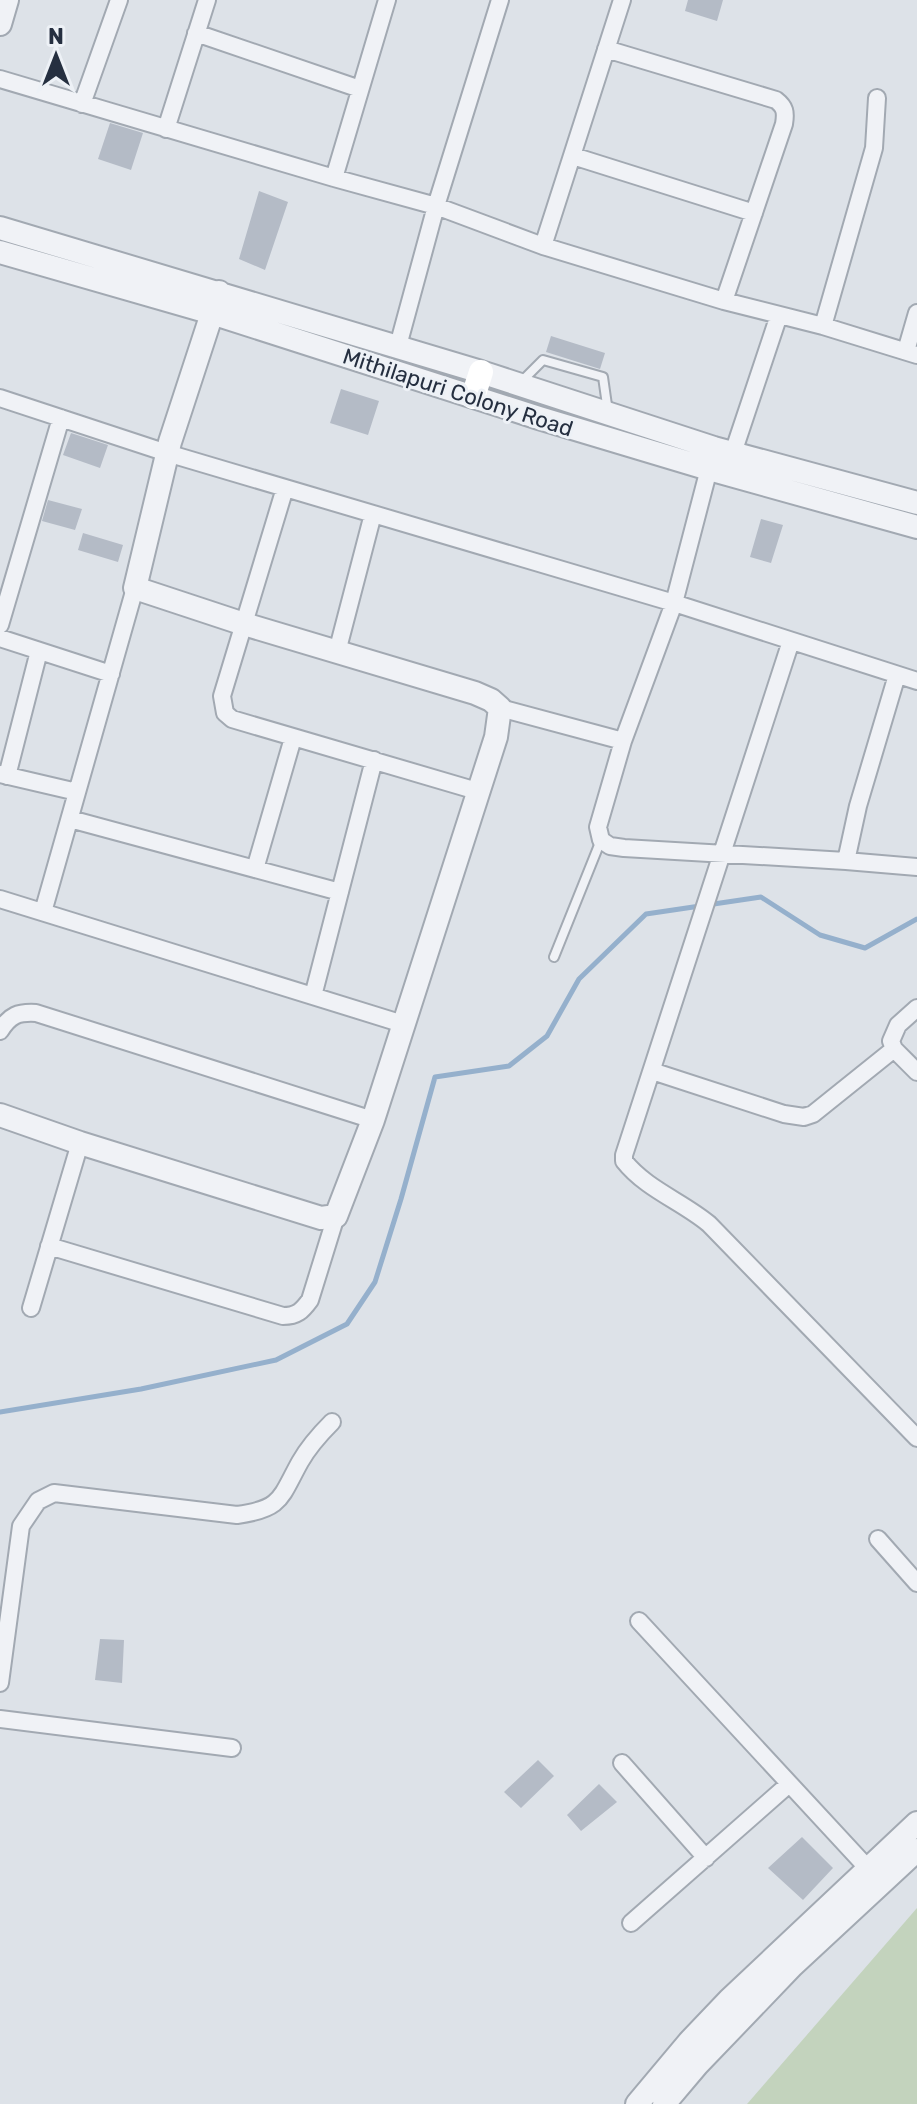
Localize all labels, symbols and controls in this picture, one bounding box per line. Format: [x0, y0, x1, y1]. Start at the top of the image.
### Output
north arrow [16, 16, 96, 96]
text: N [48, 23, 64, 50]
street label: Mithilapuri Colony Road [339, 342, 576, 442]

